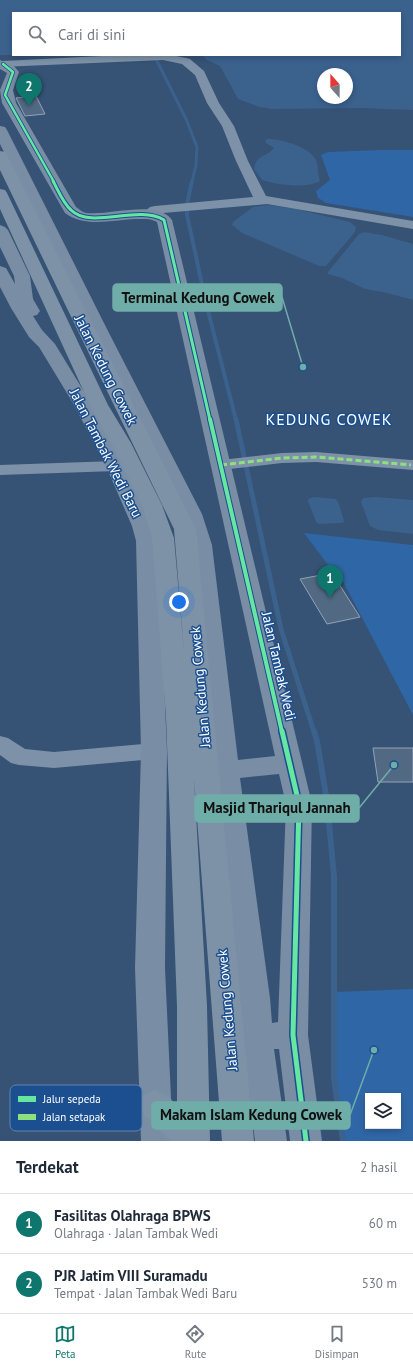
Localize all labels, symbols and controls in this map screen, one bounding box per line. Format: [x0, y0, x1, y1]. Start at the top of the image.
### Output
search box [12, 12, 401, 56]
icon: search [26, 23, 48, 45]
text: Cari di sini [58, 25, 126, 44]
north arrow [317, 68, 353, 104]
pin: 2 [16, 73, 42, 106]
callout: Terminal Kedung Cowek [113, 284, 282, 311]
text: Terminal Kedung Cowek [121, 288, 275, 307]
street label: Jalan Kedung Cowek [70, 311, 142, 428]
street label: Jalan Tambak Wedi Baru [65, 385, 146, 521]
district label: KEDUNG COWEK [266, 409, 393, 429]
pin: 1 [317, 565, 343, 598]
your location [169, 592, 189, 612]
street label: Jalan Tambak Wedi [257, 609, 300, 722]
street label: Jalan Kedung Cowek [186, 626, 214, 749]
callout: Masjid Thariqul Jannah [195, 795, 359, 822]
text: Masjid Thariqul Jannah [203, 798, 351, 817]
street label: Jalan Kedung Cowek [213, 949, 241, 1072]
legend [10, 1085, 142, 1131]
text: Jalur sepeda [42, 1092, 101, 1106]
map controls [365, 1093, 401, 1129]
button: layers [365, 1093, 401, 1129]
callout: Makam Islam Kedung Cowek [152, 1102, 350, 1129]
text: Makam Islam Kedung Cowek [160, 1105, 343, 1124]
text: Jalan setapak [42, 1110, 106, 1124]
text: Terdekat [16, 1156, 79, 1178]
text: 2 hasil [360, 1159, 397, 1176]
text: Fasilitas Olahraga BPWS [54, 1206, 211, 1225]
text: 1 [25, 1215, 33, 1232]
text: 60 m [369, 1215, 397, 1232]
text: Olahraga · Jalan Tambak Wedi [54, 1225, 218, 1242]
text: PJR Jatim VIII Suramadu [54, 1266, 208, 1285]
text: 2 [25, 1275, 33, 1292]
text: 530 m [362, 1275, 397, 1292]
text: Tempat · Jalan Tambak Wedi Baru [54, 1285, 237, 1302]
tab: Peta [54, 1323, 76, 1361]
tab: Rute [184, 1323, 206, 1361]
tab: Disimpan [315, 1323, 359, 1361]

